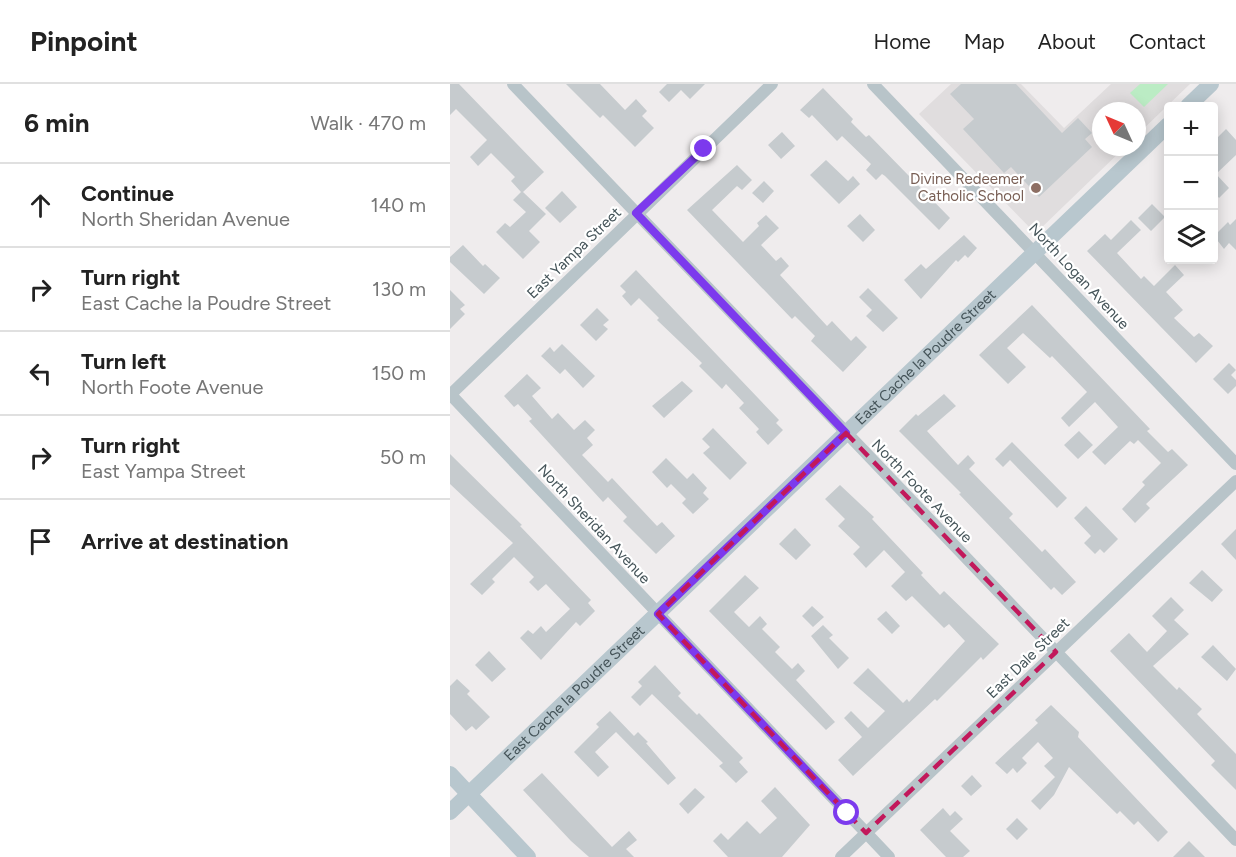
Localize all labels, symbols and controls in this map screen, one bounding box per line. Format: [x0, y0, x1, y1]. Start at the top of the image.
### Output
text: Pinpoint [30, 24, 138, 58]
text: Home [874, 29, 931, 54]
text: Map [964, 29, 1005, 54]
text: About [1038, 29, 1096, 54]
text: Contact [1129, 29, 1206, 54]
north arrow [1092, 102, 1146, 156]
map controls [1164, 102, 1218, 264]
button: + [1164, 102, 1218, 156]
text: 6 min [24, 107, 90, 139]
text: Walk · 470 m [310, 111, 426, 135]
route end [690, 135, 716, 161]
button: − [1164, 156, 1218, 210]
place label: Divine Redeemer Catholic School [910, 170, 1024, 205]
text: Continue [81, 180, 174, 207]
marker: Divine Redeemer Catholic School [1029, 181, 1043, 195]
icon: ahead [24, 189, 57, 222]
text: 140 m [371, 193, 426, 217]
street label: East Yampa Street [523, 203, 625, 302]
text: North Sheridan Avenue [81, 207, 290, 231]
button: layers [1164, 210, 1218, 264]
street label: North Logan Avenue [1025, 219, 1133, 333]
text: Turn right [81, 264, 180, 291]
icon: right [24, 273, 57, 306]
text: 130 m [372, 277, 426, 301]
street label: East Cache la Poudre Street [851, 285, 1000, 429]
text: East Cache la Poudre Street [81, 291, 331, 315]
text: Turn left [81, 348, 167, 375]
icon: left [24, 357, 57, 390]
text: 150 m [371, 361, 426, 385]
text: North Foote Avenue [81, 375, 263, 399]
text: Turn right [81, 432, 180, 459]
street label: North Foote Avenue [868, 436, 976, 546]
icon: right [24, 441, 57, 474]
text: 50 m [380, 445, 426, 469]
text: East Yampa Street [81, 459, 246, 483]
street label: North Sheridan Avenue [534, 461, 654, 587]
icon: arrive [24, 525, 57, 558]
text: Arrive at destination [81, 528, 289, 555]
street label: East Dale Street [983, 614, 1073, 702]
street label: East Cache la Poudre Street [500, 621, 649, 765]
route start [833, 799, 859, 825]

